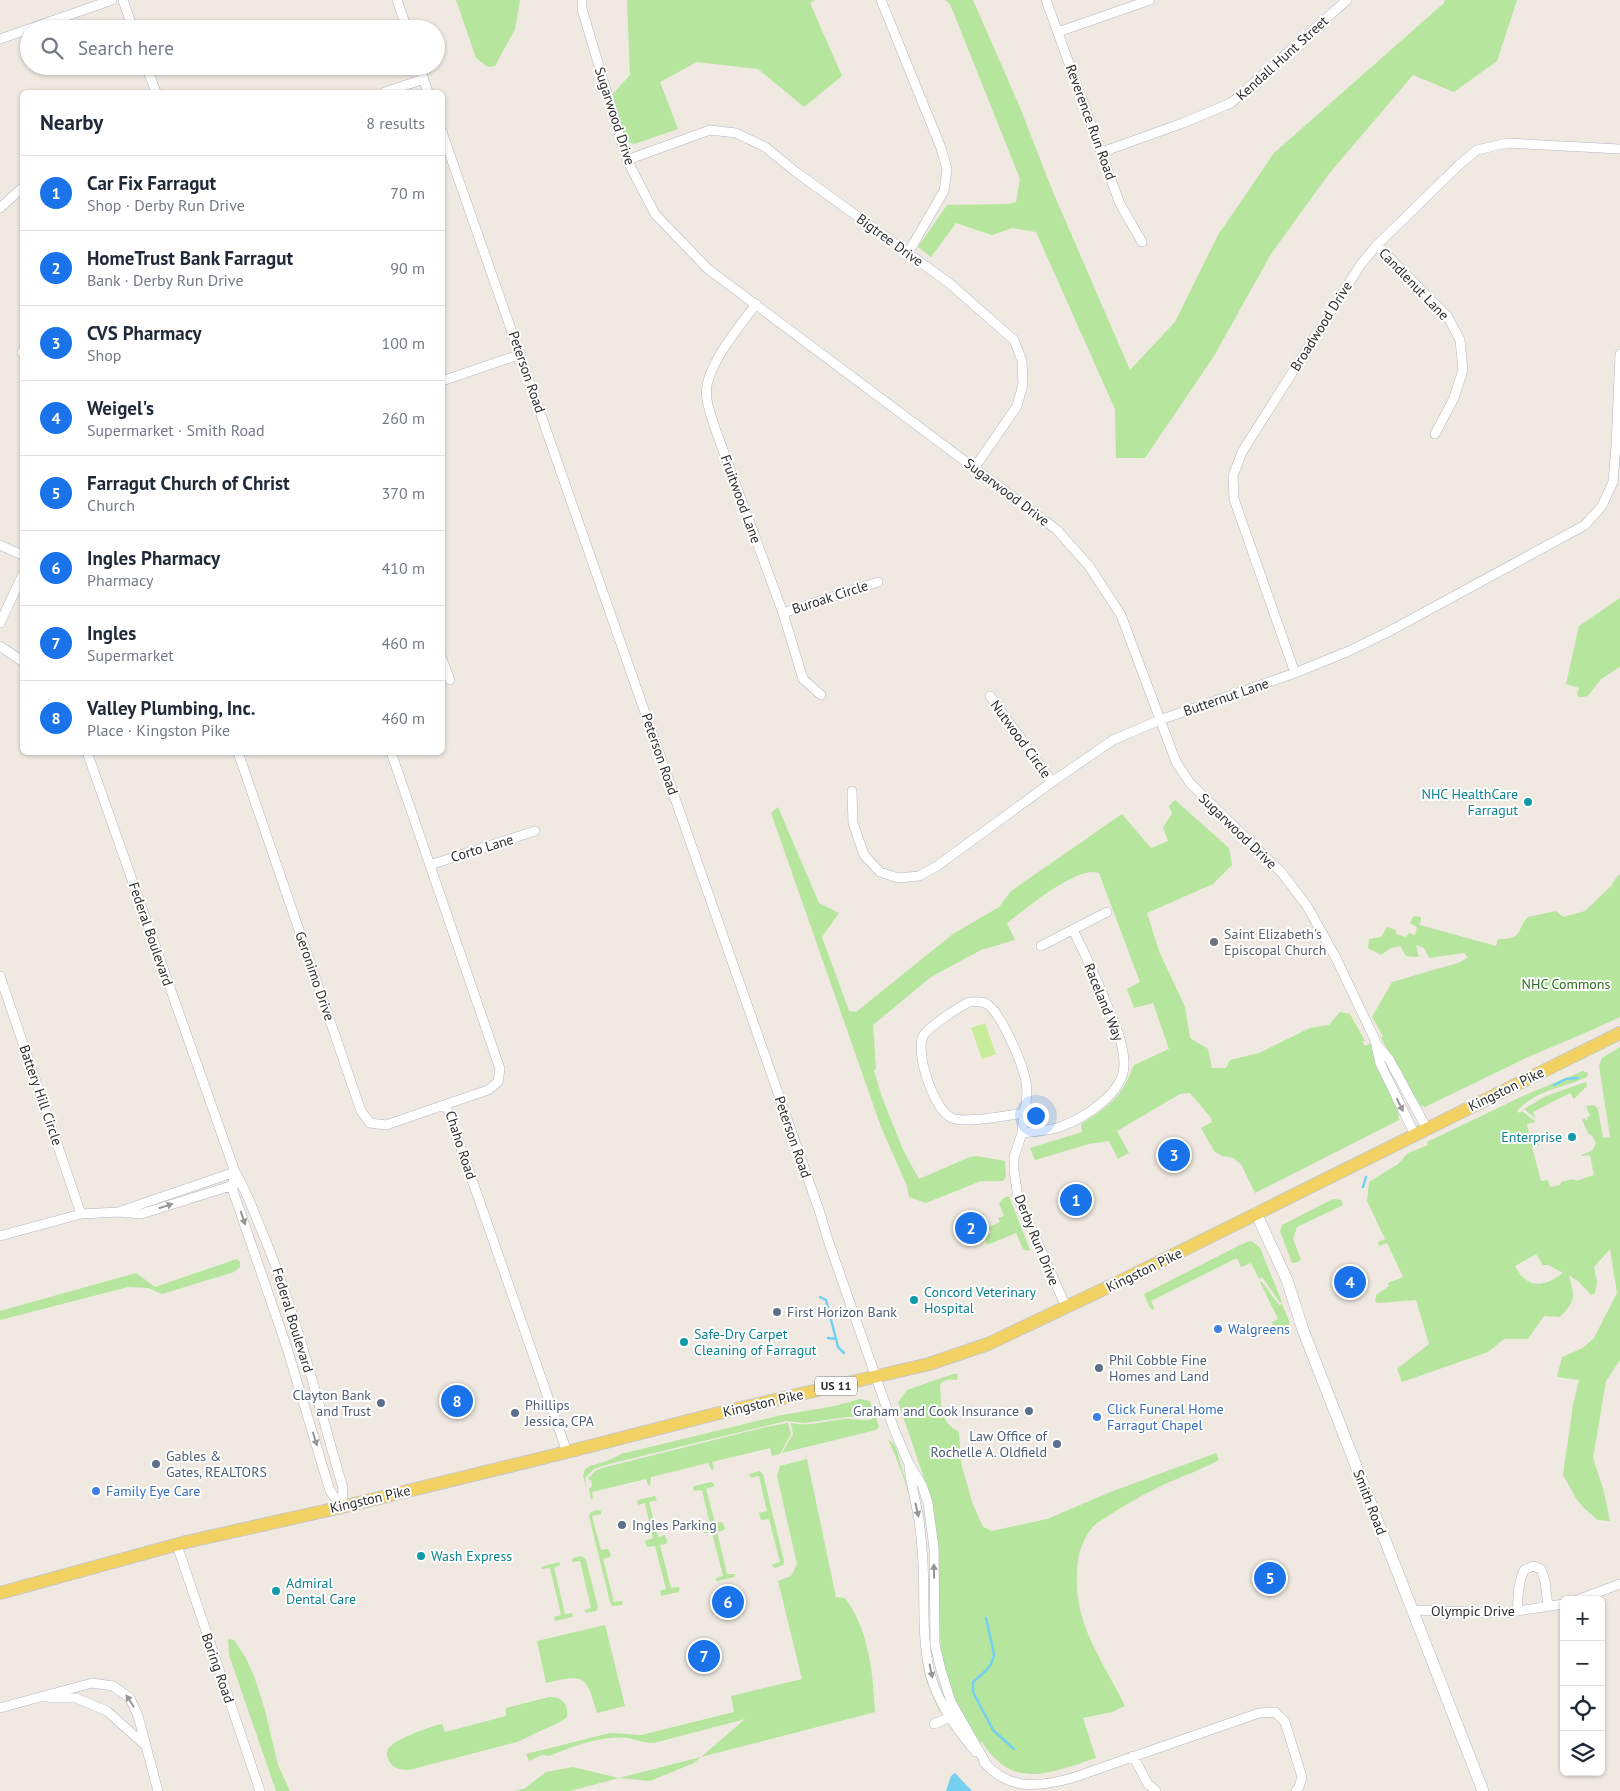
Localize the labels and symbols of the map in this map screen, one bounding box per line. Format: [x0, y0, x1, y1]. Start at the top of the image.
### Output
street label: Kendall Hunt Street [1232, 12, 1332, 104]
street label: Reverence Run Road [1062, 62, 1120, 182]
street label: Sugarwood Drive [591, 65, 639, 167]
street label: Bigtree Drive [853, 210, 927, 270]
street label: Candlenut Lane [1375, 244, 1453, 324]
street label: Broadwood Drive [1286, 278, 1356, 374]
street label: Peterson Road [505, 329, 549, 415]
street label: Fruitwood Lane [717, 452, 765, 546]
street label: Sugarwood Drive [961, 454, 1053, 530]
street label: Buroak Circle [790, 576, 870, 618]
street label: Butternut Lane [1181, 674, 1271, 720]
street label: Nutwood Circle [987, 696, 1055, 782]
street label: Peterson Road [638, 711, 682, 797]
place label: NHC HealthCare Farragut [1421, 785, 1518, 819]
street label: Sugarwood Drive [1195, 789, 1281, 873]
marker: NHC HealthCare Farragut [1522, 796, 1534, 808]
street label: Corto Lane [448, 830, 516, 866]
street label: Federal Boulevard [125, 880, 177, 988]
place label: Saint Elizabeth's Episcopal Church [1224, 925, 1327, 959]
street label: Geronimo Drive [291, 929, 339, 1023]
marker: Saint Elizabeth's Episcopal Church [1208, 936, 1220, 948]
street label: Raceland Way [1080, 960, 1128, 1044]
park label: NHC Commons [1522, 975, 1611, 993]
street label: Battery Hill Circle [15, 1042, 67, 1148]
street label: Kingston Pike [1465, 1063, 1547, 1115]
street label: Peterson Road [771, 1094, 815, 1180]
one-way arrow [1397, 1098, 1405, 1112]
your location [1023, 1103, 1049, 1129]
street label: Chaho Road [441, 1108, 481, 1182]
place label: Enterprise [1501, 1128, 1562, 1146]
marker: Enterprise [1566, 1131, 1578, 1143]
pin: 3 [1158, 1136, 1190, 1174]
pin: 1 [1060, 1181, 1092, 1219]
street label: Derby Run Drive [1011, 1192, 1063, 1288]
one-way arrow [159, 1202, 174, 1210]
pin: 2 [955, 1209, 987, 1247]
one-way arrow [240, 1211, 247, 1226]
street label: Kingston Pike [1103, 1244, 1185, 1296]
pin: 4 [1334, 1263, 1366, 1301]
street label: Federal Boulevard [269, 1265, 317, 1375]
place label: Concord Veterinary Hospital [924, 1283, 1037, 1317]
marker: Concord Veterinary Hospital [908, 1294, 920, 1306]
place label: First Horizon Bank [787, 1303, 897, 1321]
marker: First Horizon Bank [771, 1306, 783, 1318]
place label: Walgreens [1228, 1320, 1290, 1338]
marker: Walgreens [1212, 1323, 1224, 1335]
place label: Safe-Dry Carpet Cleaning of Farragut [694, 1325, 817, 1359]
marker: Safe-Dry Carpet Cleaning of Farragut [678, 1336, 690, 1348]
place label: Phil Cobble Fine Homes and Land [1109, 1351, 1209, 1385]
marker: Phil Cobble Fine Homes and Land [1093, 1362, 1105, 1374]
road number: US 11 [815, 1376, 857, 1395]
pin: 8 [441, 1382, 473, 1420]
street label: Kingston Pike [721, 1385, 805, 1421]
place label: Clayton Bank and Trust [292, 1386, 371, 1420]
place label: Phillips Jessica, CPA [524, 1396, 595, 1430]
marker: Clayton Bank and Trust [375, 1397, 387, 1409]
place label: Click Funeral Home Farragut Chapel [1107, 1400, 1224, 1434]
place label: Graham and Cook Insurance [853, 1402, 1019, 1420]
marker: Graham and Cook Insurance [1023, 1405, 1035, 1417]
marker: Phillips Jessica, CPA [509, 1407, 521, 1419]
marker: Click Funeral Home Farragut Chapel [1091, 1411, 1103, 1423]
place label: Law Office of Rochelle A. Oldfield [930, 1427, 1048, 1461]
one-way arrow [312, 1432, 320, 1447]
marker: Law Office of Rochelle A. Oldfield [1051, 1438, 1063, 1450]
place label: Gables & Gates, REALTORS [166, 1447, 267, 1481]
marker: Gables & Gates, REALTORS [150, 1458, 162, 1470]
street label: Smith Road [1349, 1467, 1391, 1537]
street label: Kingston Pike [328, 1481, 412, 1517]
place label: Family Eye Care [106, 1482, 200, 1500]
marker: Family Eye Care [90, 1485, 102, 1497]
one-way arrow [913, 1502, 921, 1517]
place label: Ingles Parking [632, 1516, 717, 1534]
marker: Ingles Parking [616, 1519, 628, 1531]
place label: Wash Express [431, 1547, 512, 1565]
marker: Wash Express [415, 1550, 427, 1562]
pin: 5 [1254, 1559, 1286, 1597]
one-way arrow [930, 1563, 938, 1579]
place label: Admiral Dental Care [286, 1574, 356, 1608]
pin: 6 [712, 1583, 744, 1621]
marker: Admiral Dental Care [270, 1585, 282, 1597]
street label: Olympic Drive [1431, 1602, 1515, 1620]
street label: Boring Road [198, 1631, 238, 1705]
pin: 7 [688, 1637, 720, 1675]
one-way arrow [927, 1664, 935, 1679]
one-way arrow [125, 1694, 134, 1708]

